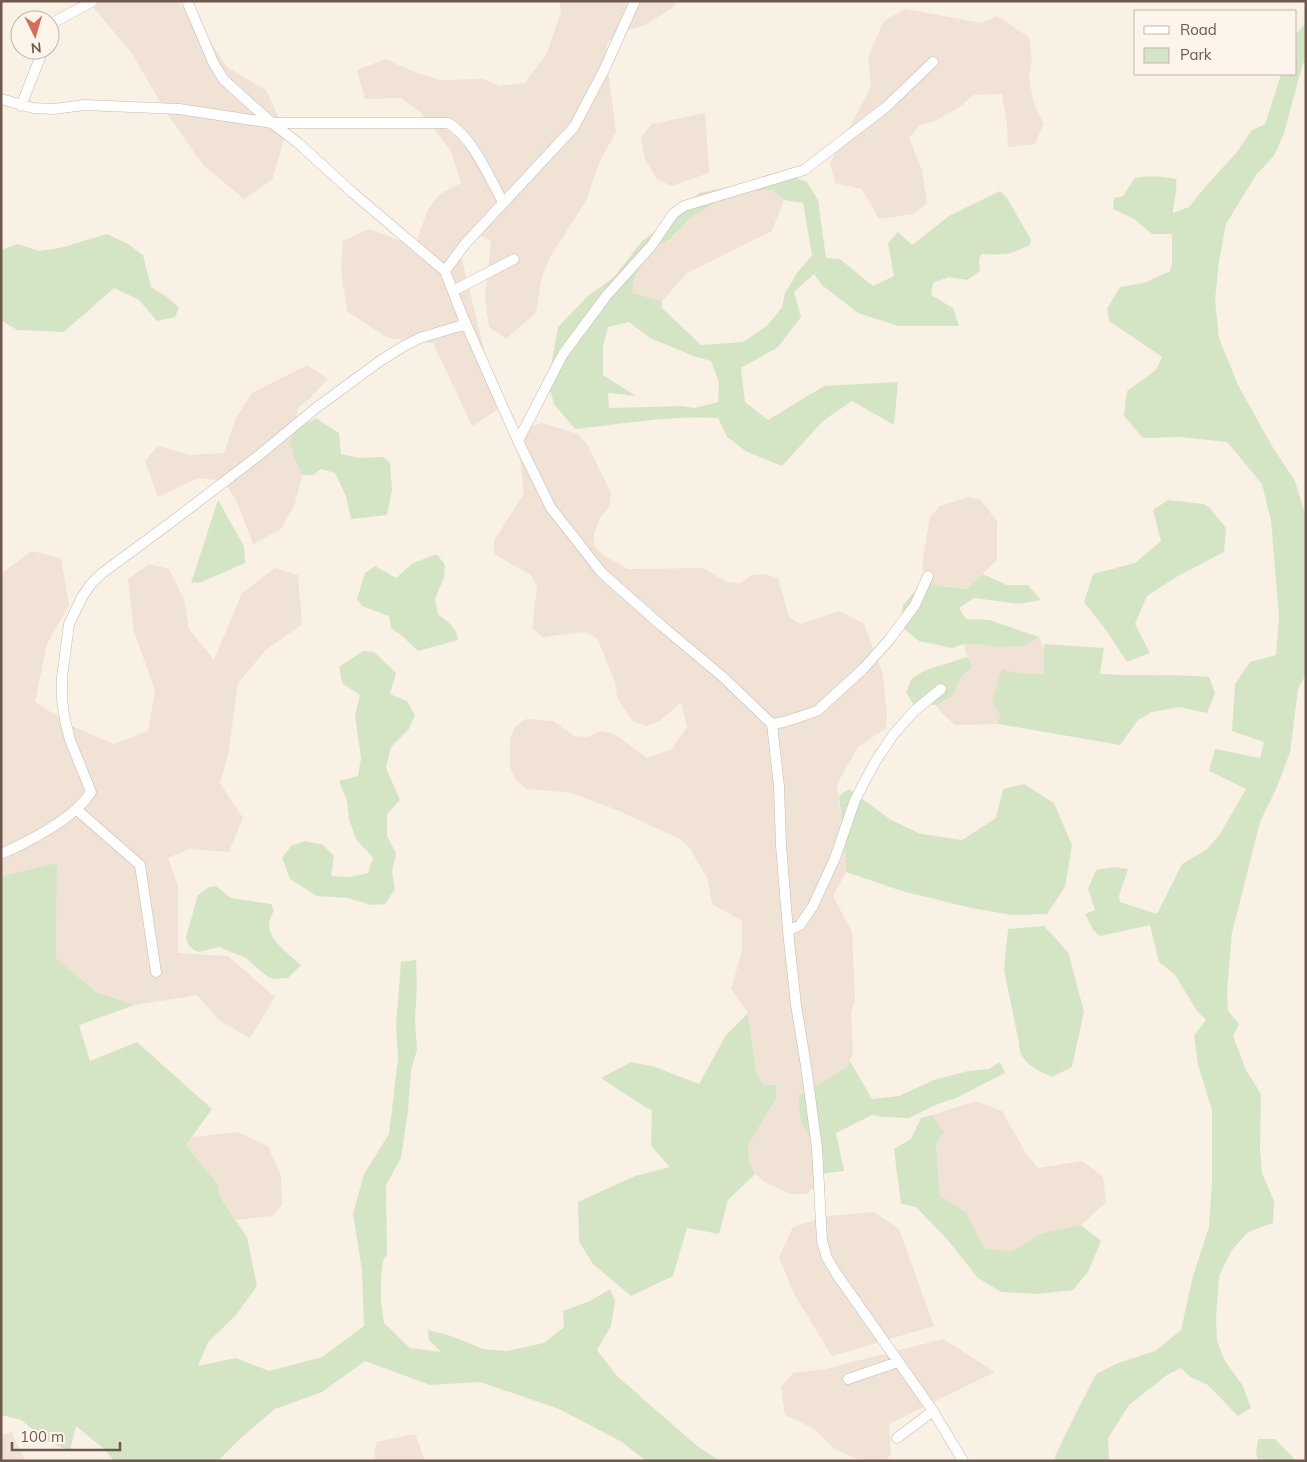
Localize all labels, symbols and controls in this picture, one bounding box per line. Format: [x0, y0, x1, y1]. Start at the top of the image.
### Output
north arrow [10, 10, 60, 60]
legend [1134, 10, 1297, 75]
text: Road [1180, 20, 1217, 39]
text: N [30, 39, 42, 57]
text: Park [1180, 45, 1212, 64]
scale bar [12, 1420, 120, 1452]
text: 100 m [20, 1427, 64, 1446]

